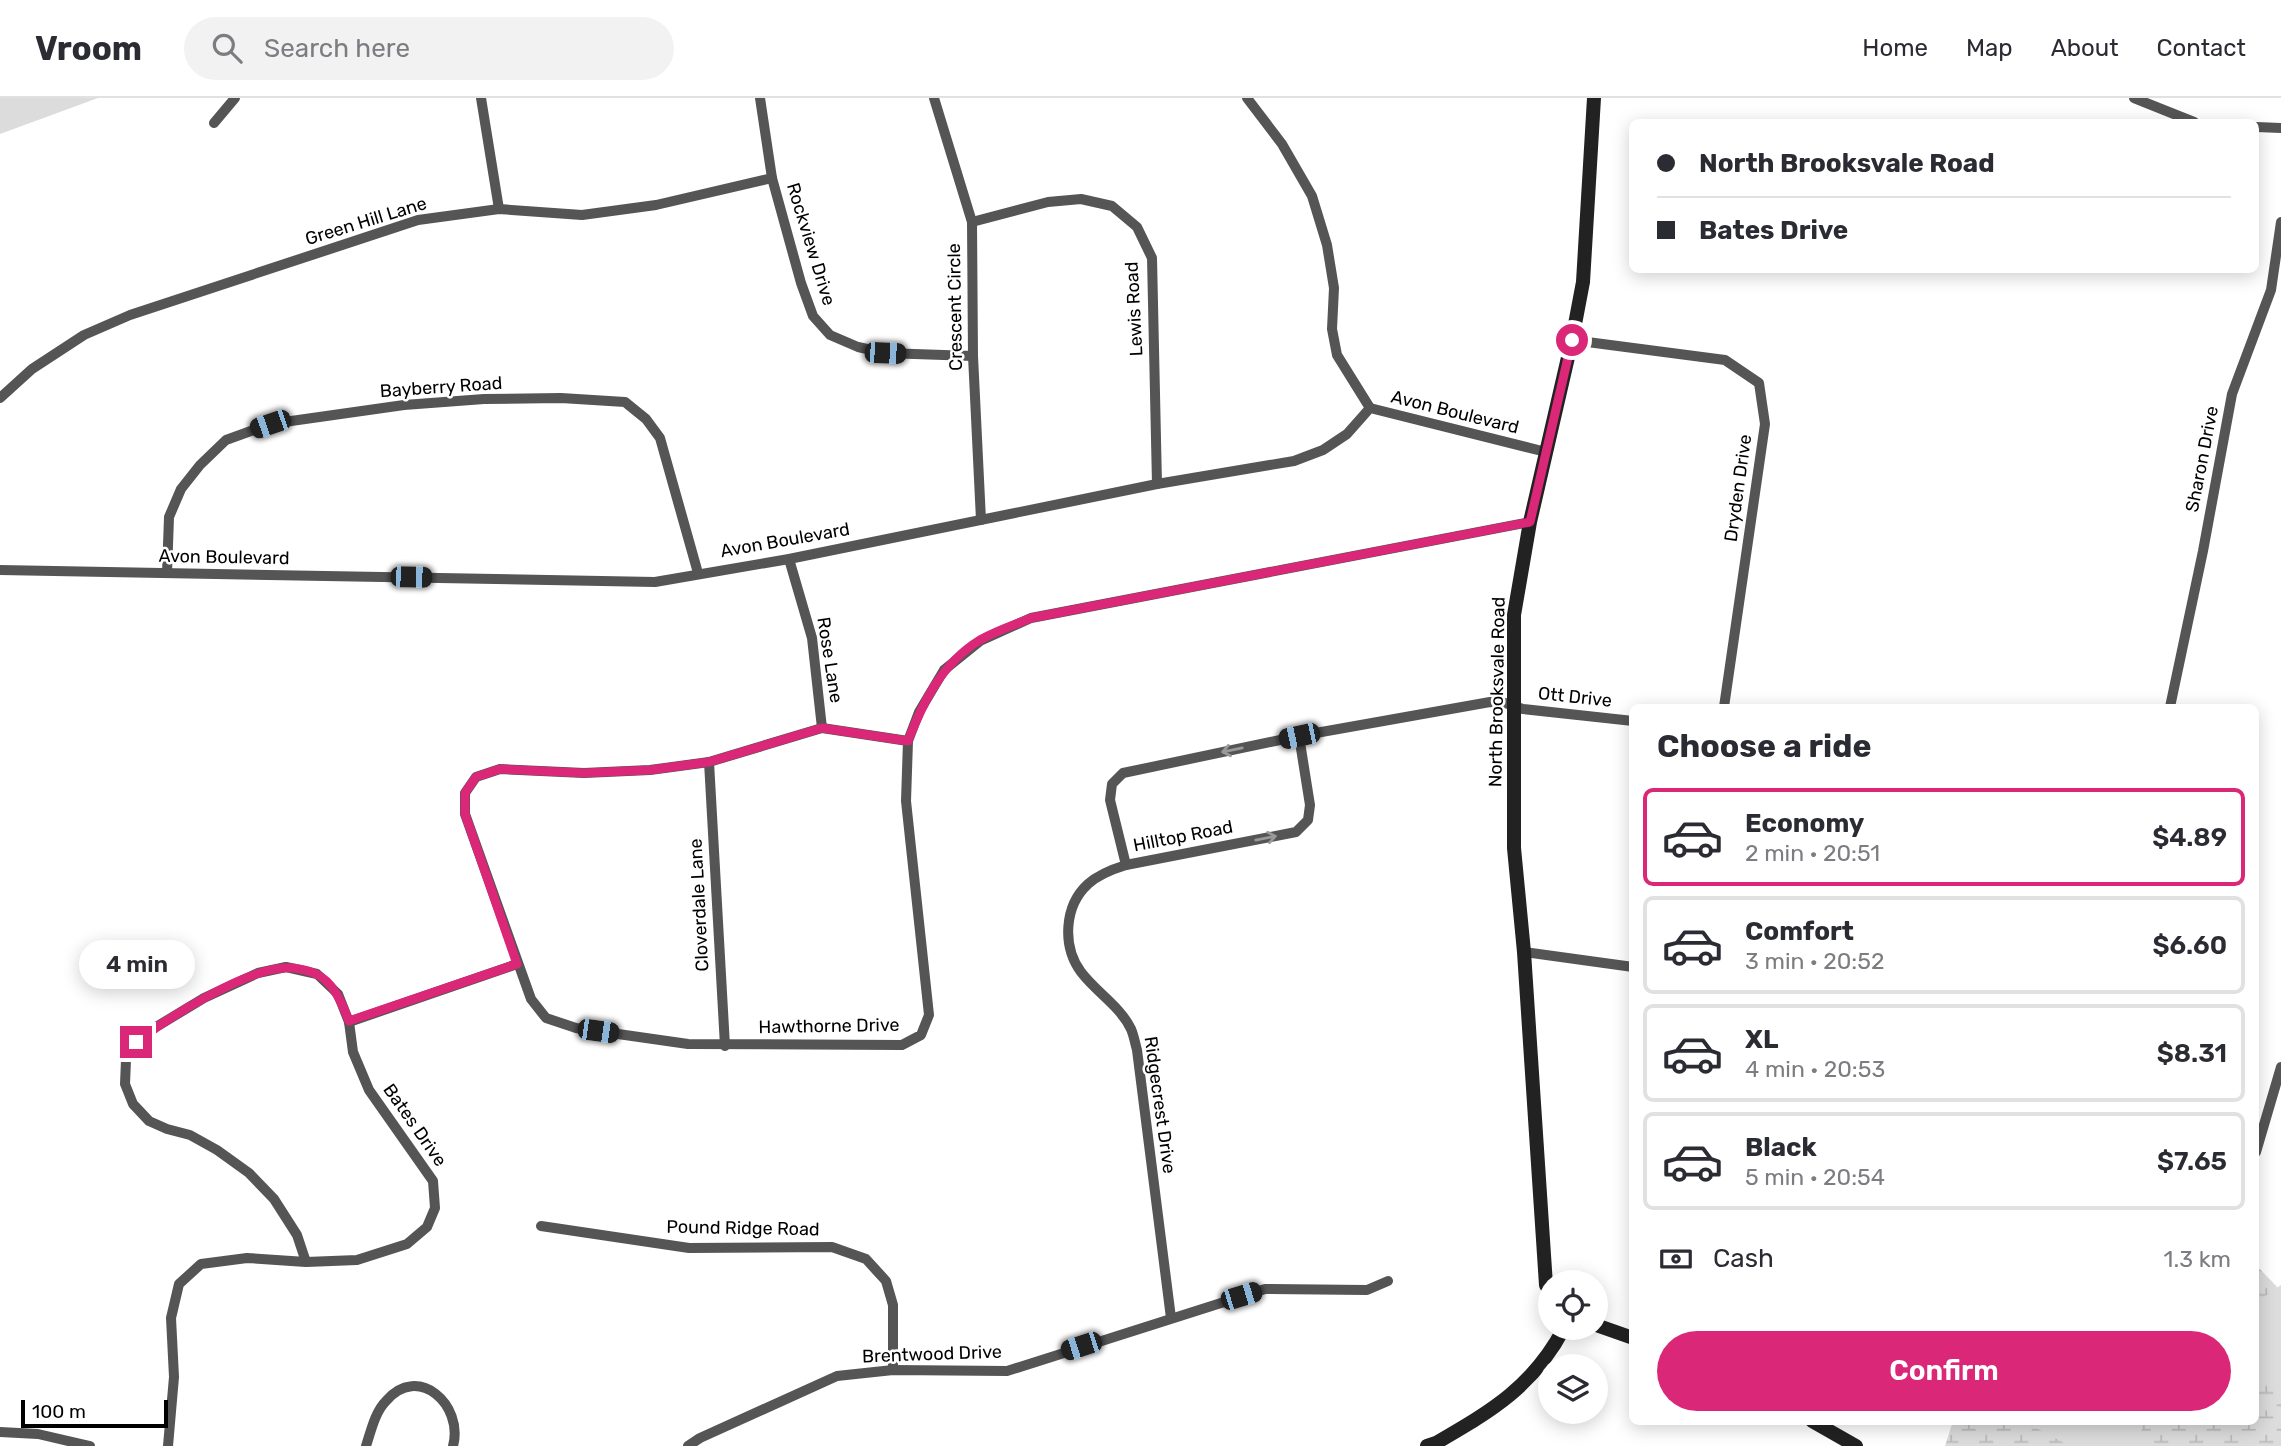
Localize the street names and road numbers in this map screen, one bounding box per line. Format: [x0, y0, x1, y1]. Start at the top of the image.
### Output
street label: Rockview Drive [782, 180, 840, 308]
street label: Green Hill Lane [303, 192, 429, 250]
street label: Crescent Circle [943, 243, 967, 371]
street label: Lewis Road [1121, 261, 1147, 357]
street label: Bayberry Road [379, 372, 503, 402]
street label: Avon Boulevard [1389, 385, 1521, 439]
street label: Sharon Drive [2181, 404, 2223, 514]
street label: Dryden Drive [1720, 433, 1756, 543]
street label: Avon Boulevard [719, 518, 851, 562]
street label: Avon Boulevard [158, 545, 290, 569]
street label: North Brooksvale Road [1484, 597, 1510, 787]
street label: Rose Lane [812, 615, 848, 705]
street label: Ott Drive [1537, 682, 1613, 712]
street label: Hilltop Road [1131, 816, 1235, 856]
street label: Cloverdale Lane [685, 838, 713, 972]
street label: Hawthorne Drive [758, 1014, 900, 1038]
street label: Ridgecrest Drive [1139, 1035, 1181, 1175]
street label: Bates Drive [378, 1079, 452, 1171]
street label: Pound Ridge Road [666, 1216, 820, 1240]
street label: Brentwood Drive [862, 1341, 1002, 1367]

